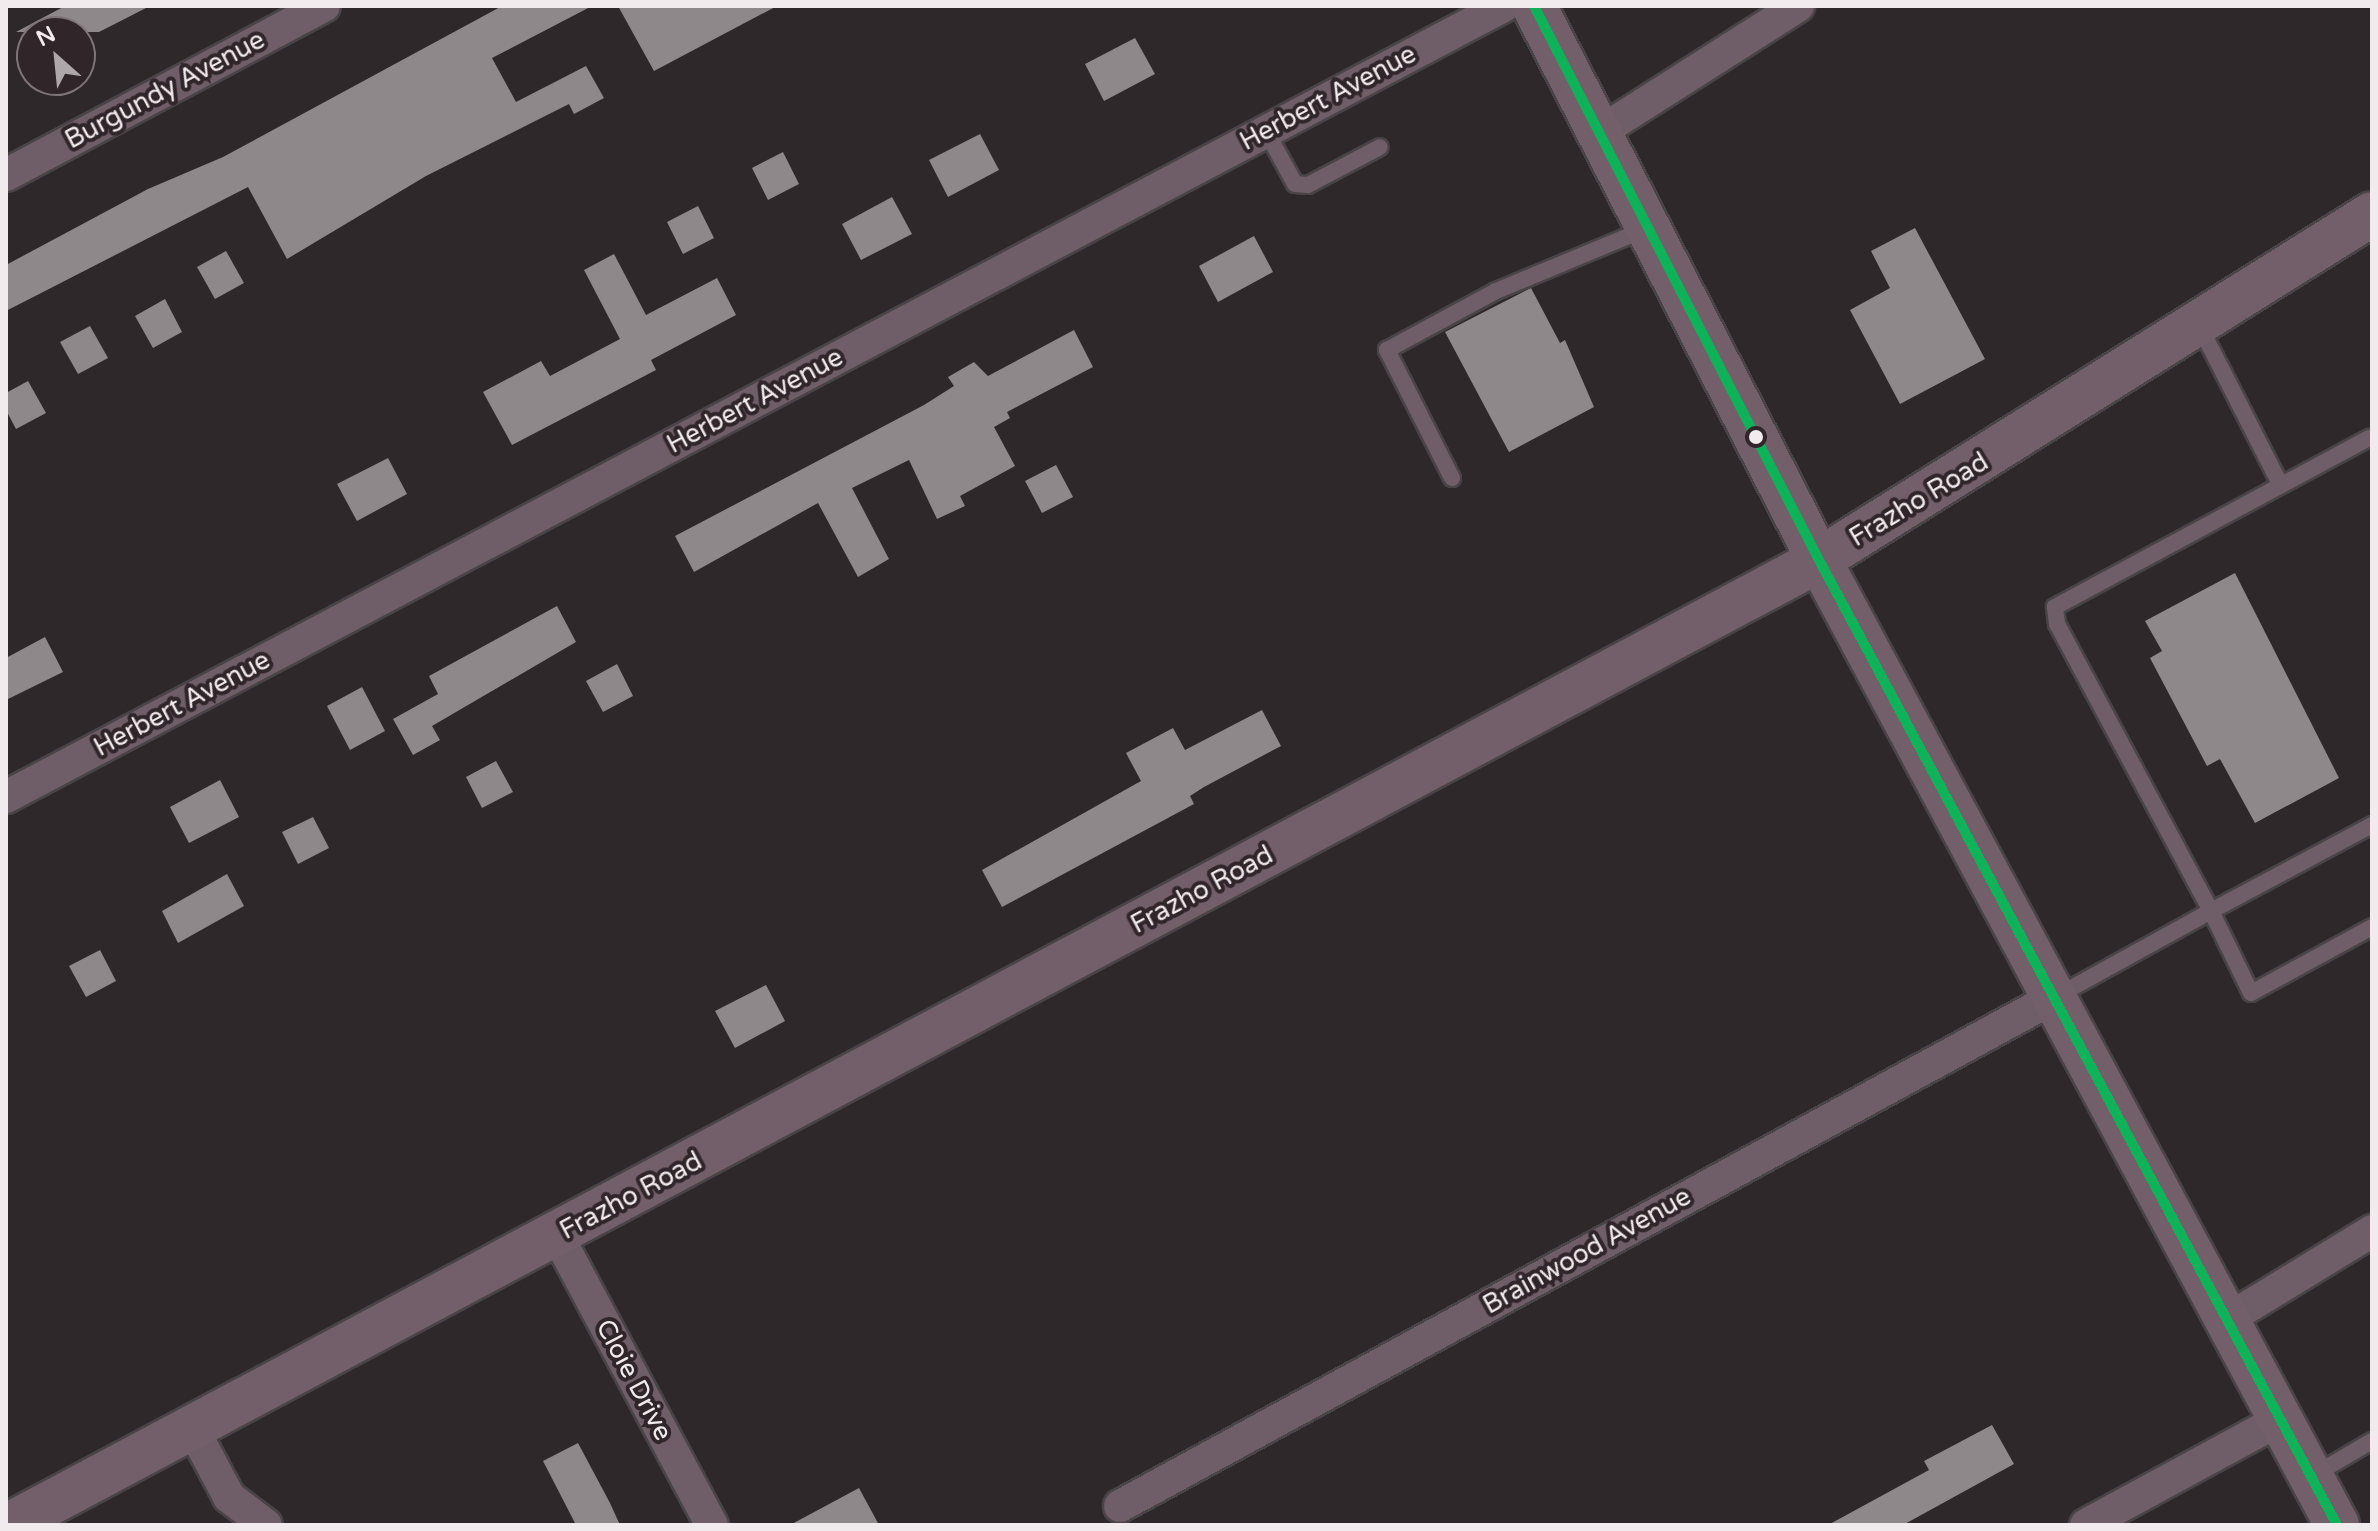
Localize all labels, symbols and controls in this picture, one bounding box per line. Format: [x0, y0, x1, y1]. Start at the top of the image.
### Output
north arrow [16, 16, 96, 96]
text: N [32, 21, 60, 52]
street label: Burgundy Avenue [60, 24, 270, 156]
street label: Herbert Avenue [1235, 39, 1421, 157]
street label: Herbert Avenue [662, 342, 848, 460]
unlabelled marker [1748, 429, 1764, 445]
street label: Frazho Road [1844, 446, 1994, 554]
street label: Herbert Avenue [89, 645, 275, 763]
street label: Frazho Road [1126, 840, 1278, 940]
street label: Frazho Road [555, 1146, 707, 1246]
street label: Brainwood Avenue [1478, 1181, 1696, 1321]
street label: Cloie Drive [589, 1314, 679, 1446]

